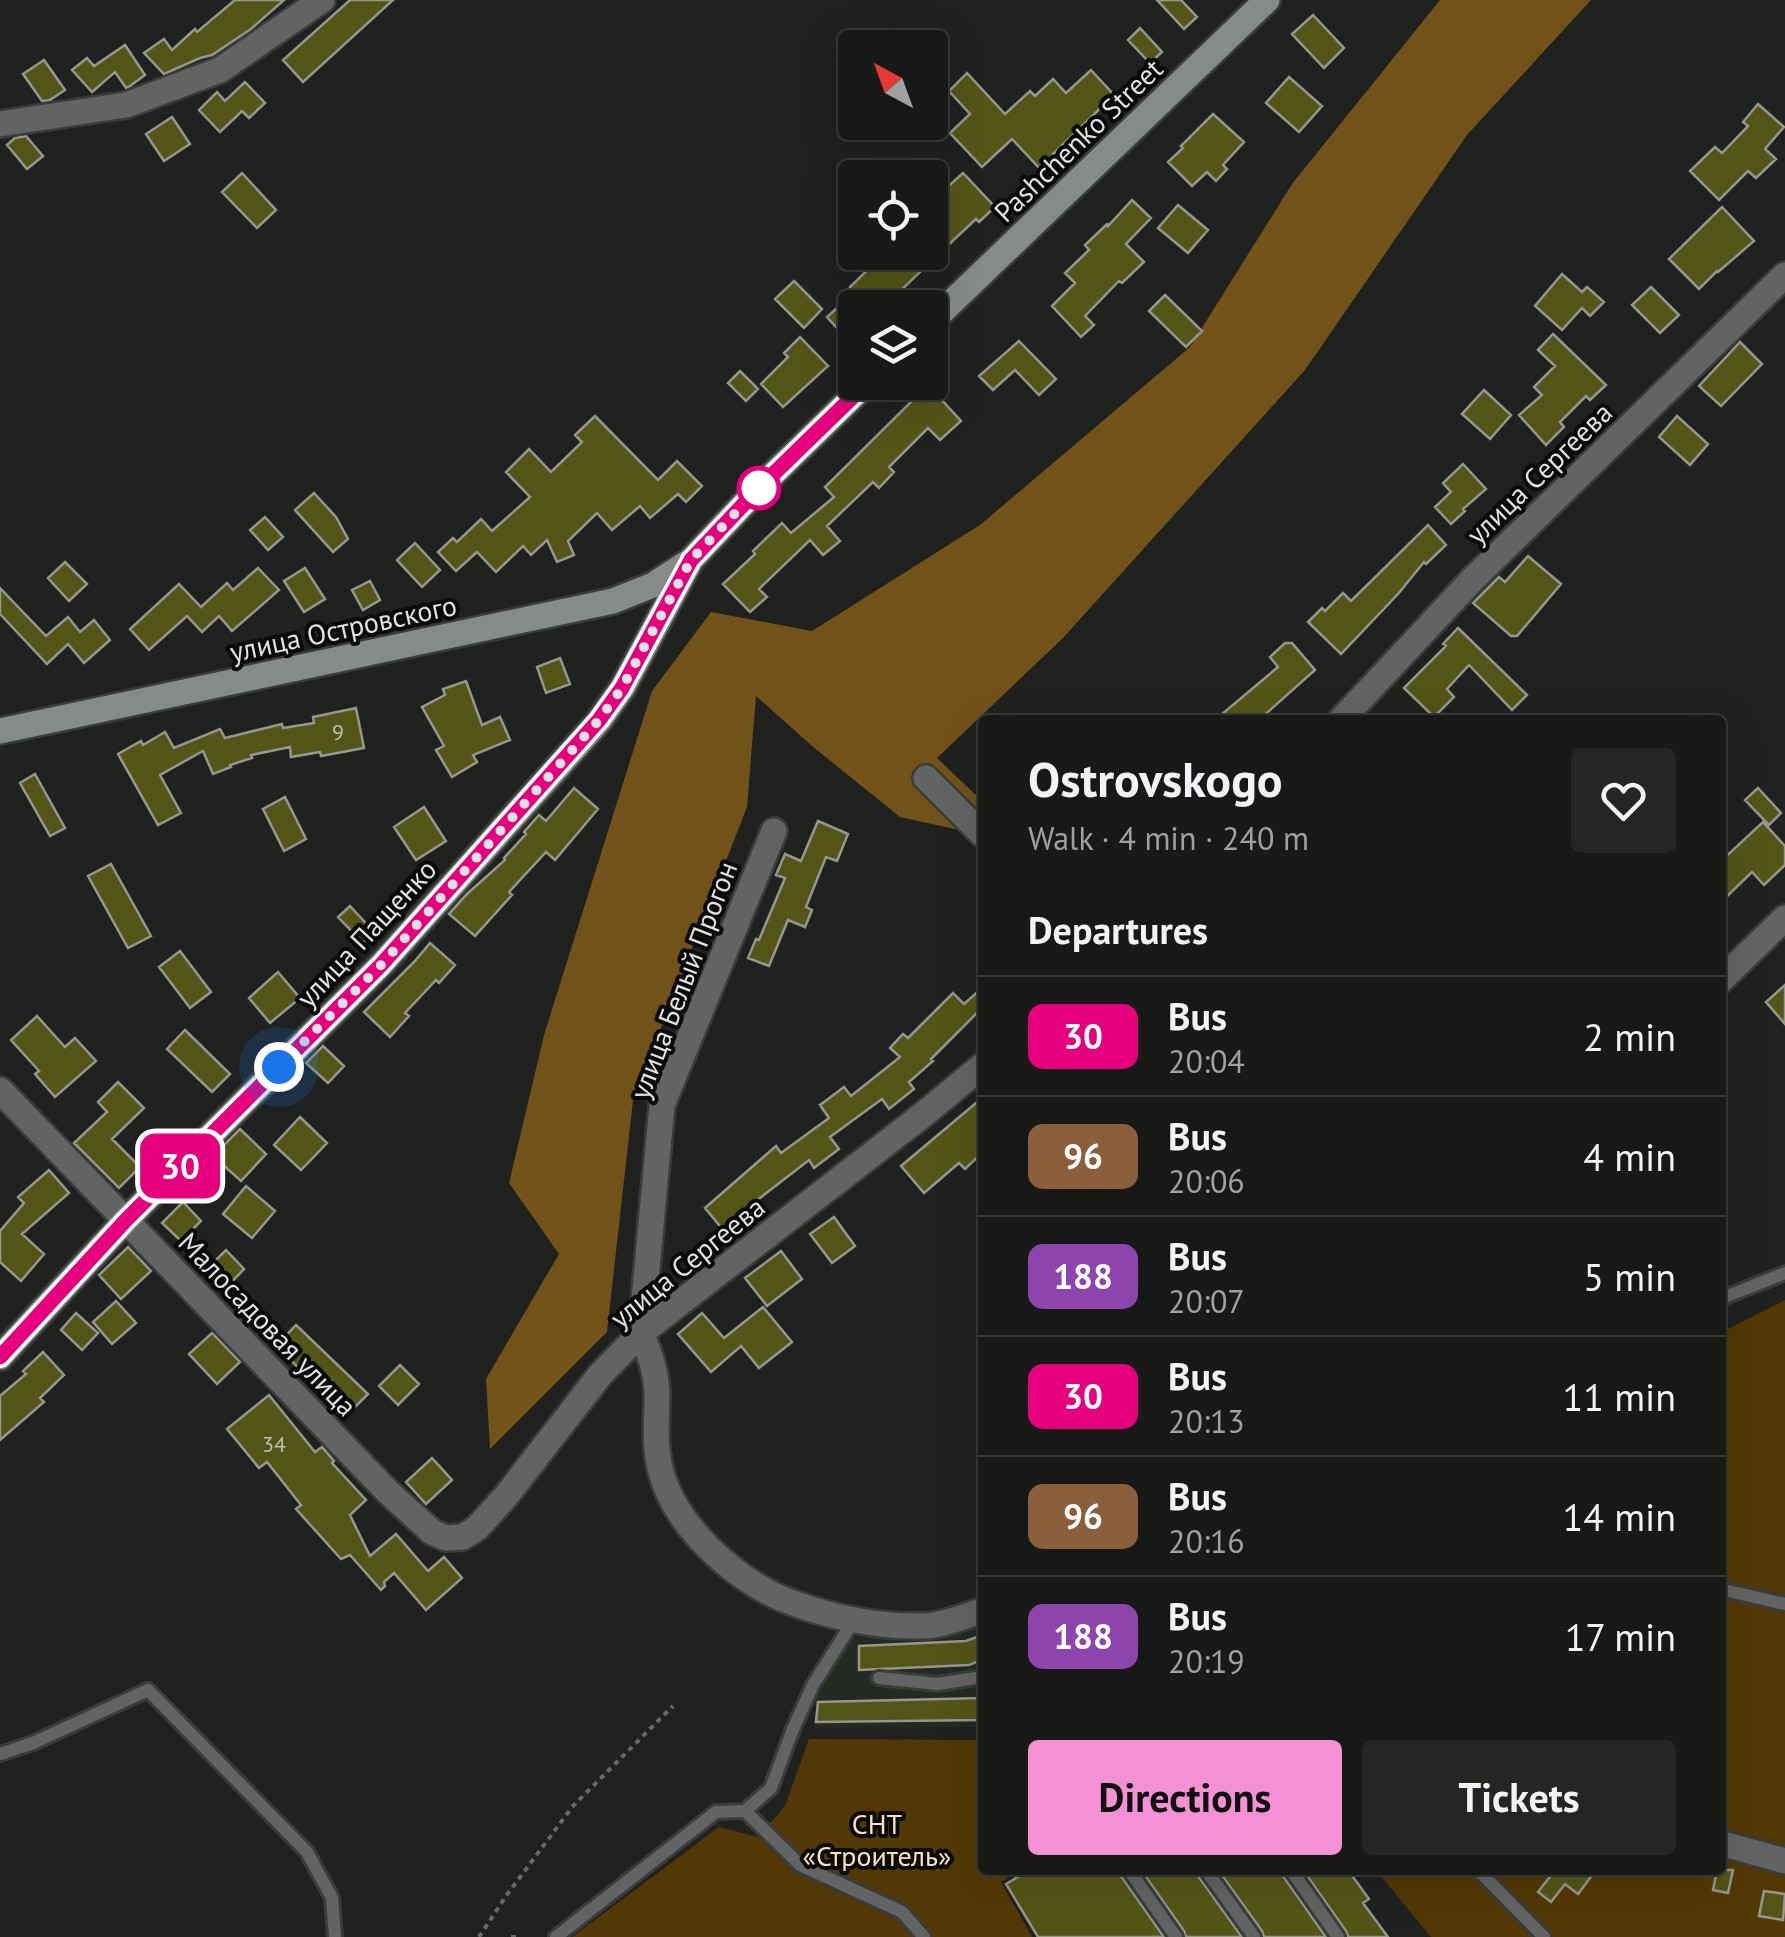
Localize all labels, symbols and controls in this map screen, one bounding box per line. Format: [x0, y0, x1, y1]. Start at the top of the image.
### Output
north arrow [838, 30, 948, 140]
map controls [838, 30, 948, 400]
street label: Pashchenko Street [986, 50, 1170, 230]
button: locate [838, 160, 948, 270]
button: layers [838, 290, 948, 400]
street label: улица Сергеева [1458, 394, 1620, 552]
unlabelled marker [738, 467, 780, 509]
street label: улица Островского [226, 586, 460, 670]
house number: 9 [332, 718, 344, 746]
text: Ostrovskogo [1028, 748, 1283, 810]
button: heart [1571, 748, 1676, 853]
text: Walk · 4 min · 240 m [1028, 817, 1309, 859]
street label: улица Пащенко [288, 851, 444, 1015]
street label: улица Белый Прогон [621, 856, 745, 1104]
text: Departures [1028, 905, 1208, 954]
text: Bus [1168, 991, 1227, 1040]
text: 2 min [1583, 1012, 1676, 1061]
text: 30 [1063, 1013, 1103, 1059]
text: 20:04 [1168, 1040, 1245, 1082]
your location [254, 1042, 304, 1092]
text: Bus [1168, 1111, 1227, 1160]
text: 4 min [1583, 1132, 1676, 1181]
text: 96 [1063, 1133, 1103, 1179]
line badge: 30 [135, 1134, 225, 1198]
text: 30 [160, 1143, 200, 1189]
text: 20:06 [1168, 1160, 1245, 1202]
street label: улица Сергеева [602, 1188, 772, 1336]
street label: Малосадовая улица [171, 1224, 365, 1424]
text: Bus [1168, 1231, 1227, 1280]
text: 5 min [1583, 1252, 1676, 1301]
text: 188 [1053, 1253, 1113, 1299]
text: 20:07 [1168, 1280, 1245, 1322]
text: Bus [1168, 1351, 1227, 1400]
text: 11 min [1563, 1372, 1676, 1421]
text: 30 [1063, 1373, 1103, 1419]
text: 20:13 [1168, 1400, 1245, 1442]
house number: 34 [262, 1430, 286, 1458]
text: Bus [1168, 1471, 1227, 1520]
text: 14 min [1563, 1492, 1676, 1541]
text: 96 [1063, 1493, 1103, 1539]
text: 20:16 [1168, 1520, 1245, 1562]
text: Bus [1168, 1591, 1227, 1640]
text: 17 min [1565, 1612, 1676, 1661]
text: 188 [1053, 1613, 1113, 1659]
text: 20:19 [1168, 1640, 1245, 1682]
button: Directions [1028, 1740, 1342, 1855]
button: Tickets [1362, 1740, 1676, 1855]
park label: СНТ «Строитель» [803, 1805, 952, 1874]

